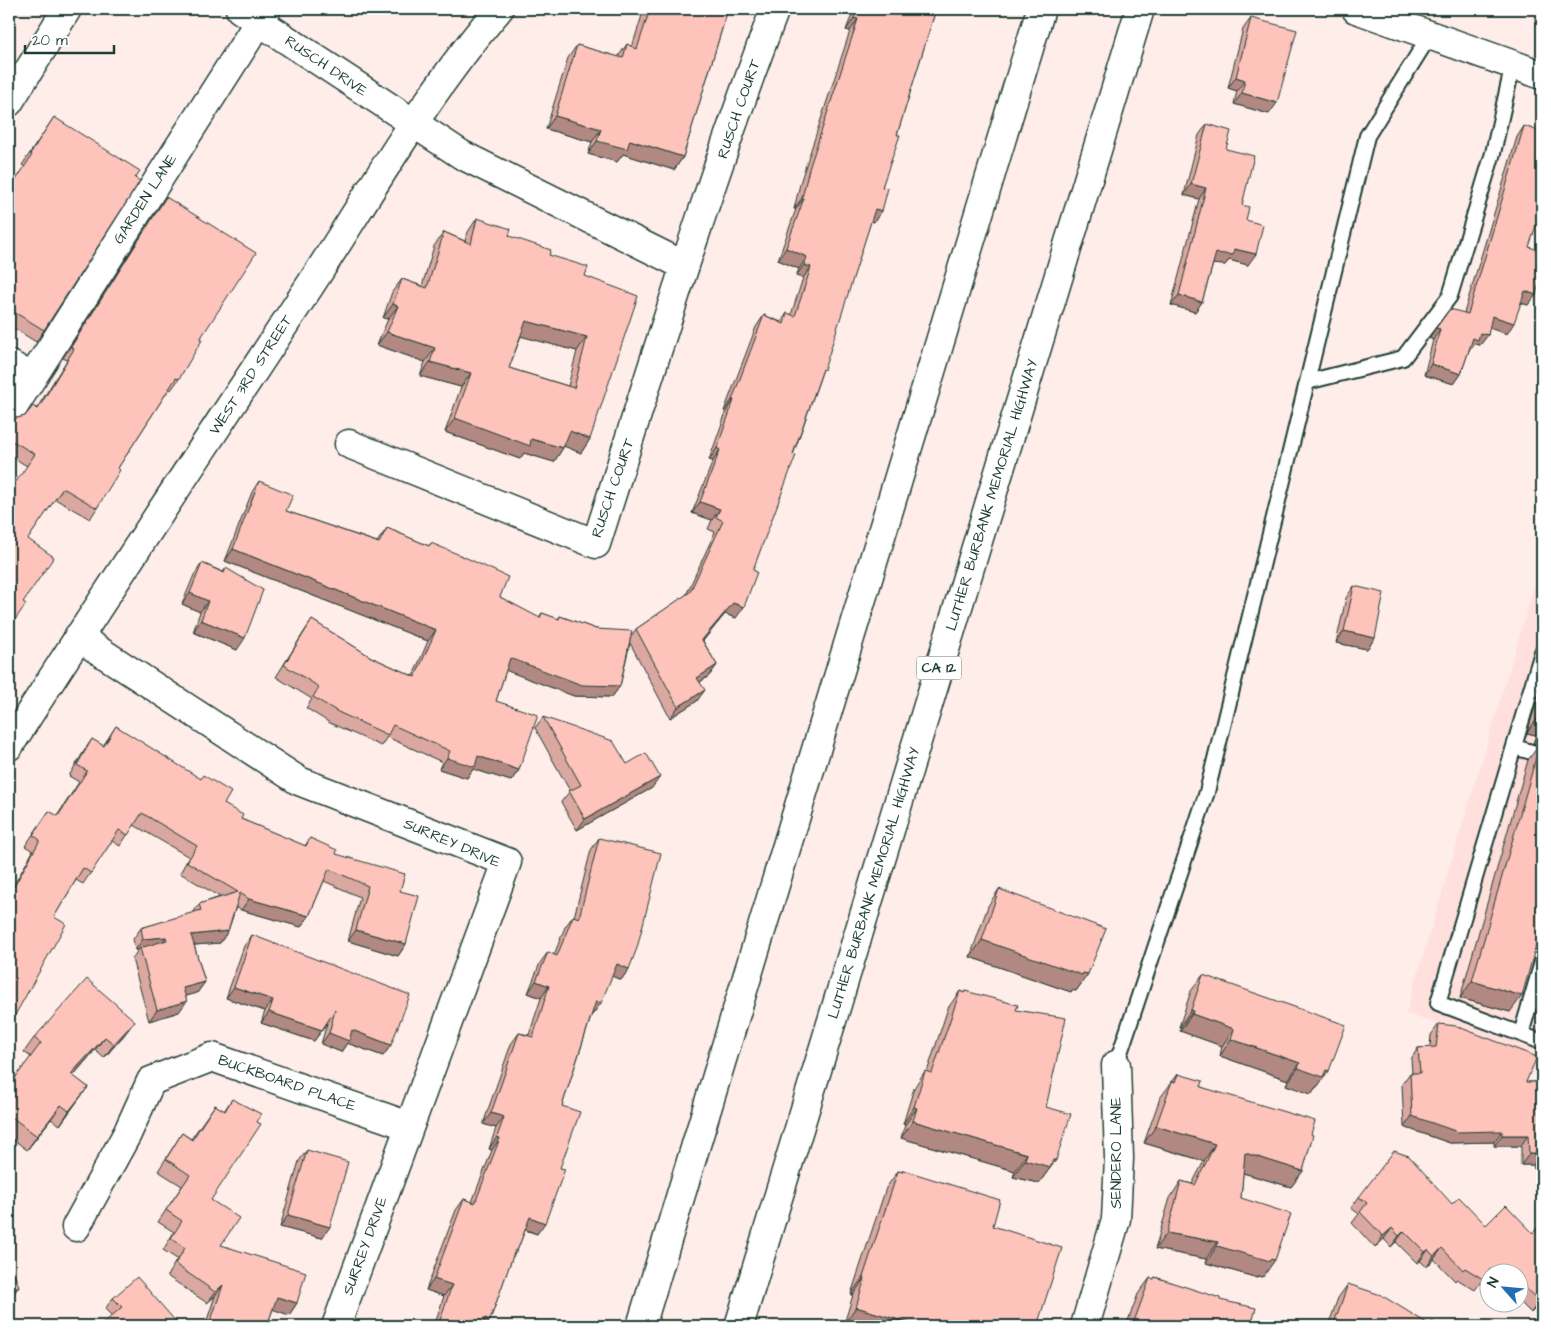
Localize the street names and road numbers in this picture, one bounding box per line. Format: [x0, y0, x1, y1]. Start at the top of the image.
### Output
street label: RUSCH DRIVE [281, 31, 372, 101]
street label: RUSCH COURT [712, 56, 766, 161]
street label: GARDEN LANE [108, 150, 182, 248]
street label: WEST 3RD STREET [204, 311, 298, 439]
street label: LUTHER BURBANK MEMORIAL HIGHWAY [941, 357, 1043, 633]
street label: RUSCH COURT [586, 435, 640, 540]
road number: CA 12 [916, 656, 962, 680]
street label: LUTHER BURBANK MEMORIAL HIGHWAY [823, 745, 925, 1021]
street label: SURREY DRIVE [400, 813, 504, 873]
street label: BUCKBOARD PLACE [215, 1050, 359, 1117]
street label: SENDERO LANE [1106, 1097, 1127, 1209]
street label: SURREY DRIVE [337, 1194, 393, 1298]

